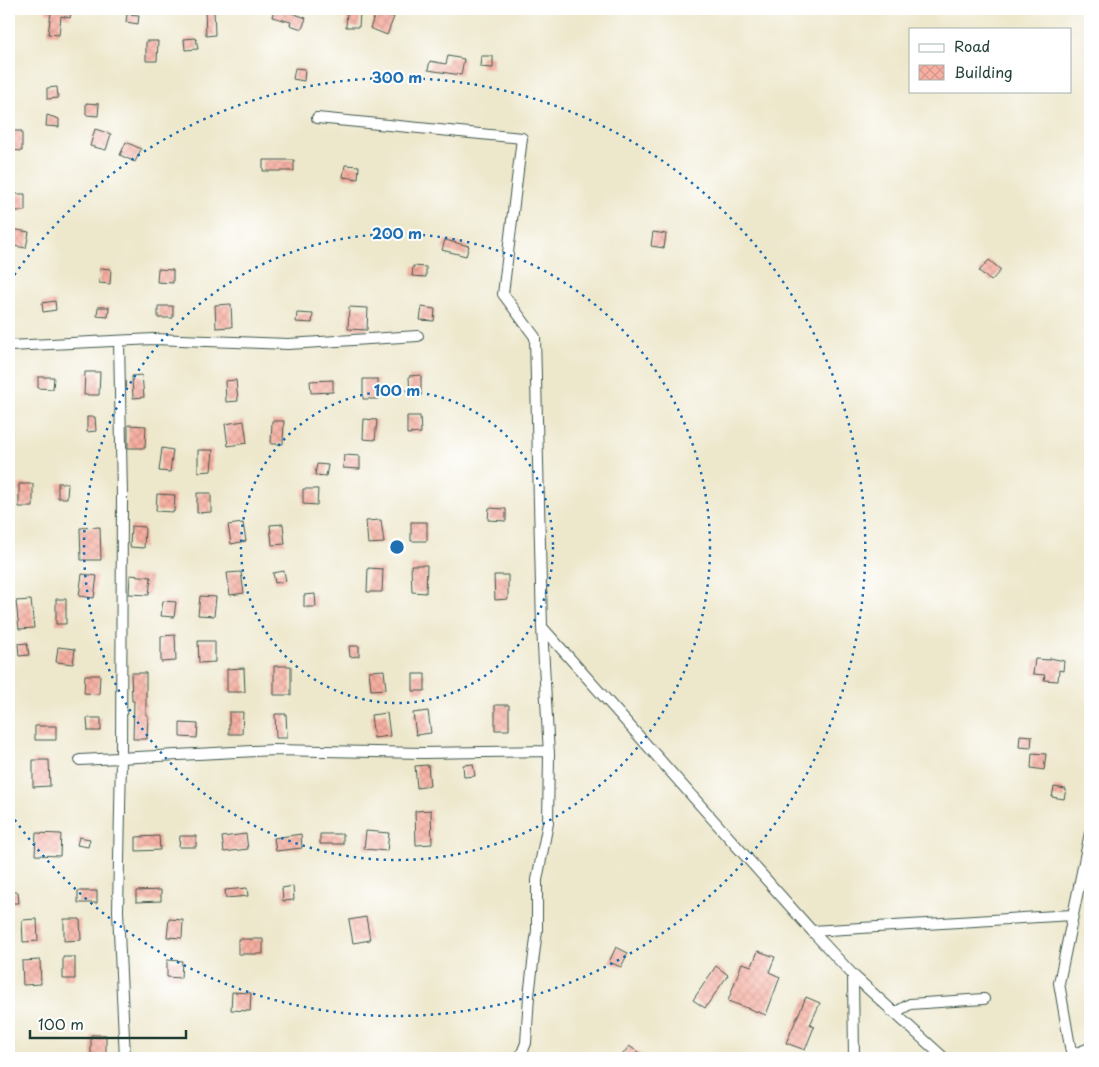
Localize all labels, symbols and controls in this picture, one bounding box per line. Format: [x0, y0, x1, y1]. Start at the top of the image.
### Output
legend [909, 28, 1072, 92]
text: Road [954, 34, 990, 57]
text: Building [954, 60, 1013, 83]
text: 300 m [372, 65, 422, 88]
text: 200 m [372, 221, 422, 244]
text: 100 m [374, 378, 420, 401]
centre of rings [388, 538, 406, 556]
scale bar [30, 1007, 186, 1039]
text: 100 m [38, 1012, 84, 1035]

